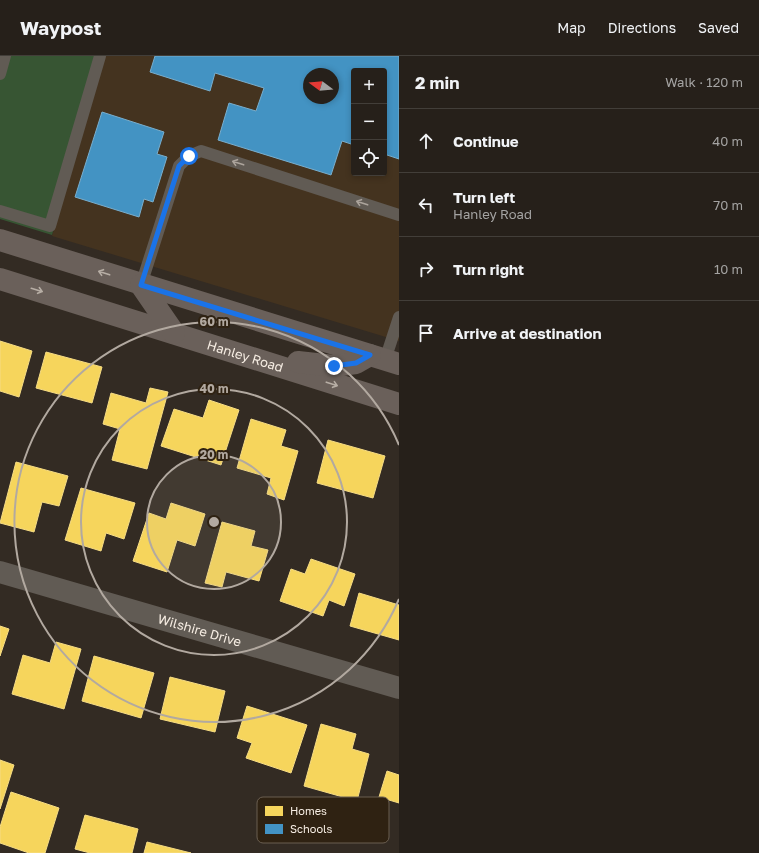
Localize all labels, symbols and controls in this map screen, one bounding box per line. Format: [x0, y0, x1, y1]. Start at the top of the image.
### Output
text: Waypost [20, 16, 101, 39]
text: Map [557, 19, 586, 36]
text: Directions [608, 19, 676, 36]
text: Saved [698, 19, 739, 36]
north arrow [303, 68, 339, 104]
map controls [351, 68, 387, 176]
button: + [351, 68, 387, 104]
text: 2 min [415, 72, 459, 93]
text: Walk · 120 m [665, 74, 743, 90]
button: − [351, 104, 387, 140]
icon: ahead [415, 130, 437, 152]
text: Continue [453, 132, 519, 150]
text: 40 m [712, 133, 743, 149]
button: locate [351, 140, 387, 176]
route start [180, 147, 198, 165]
one-way arrow [232, 159, 245, 166]
text: Turn left [453, 188, 515, 206]
icon: left [415, 194, 437, 216]
text: 70 m [713, 197, 743, 213]
one-way arrow [356, 199, 369, 206]
text: Hanley Road [453, 206, 532, 222]
icon: right [415, 258, 437, 280]
text: Turn right [453, 260, 524, 278]
text: 10 m [714, 261, 743, 277]
one-way arrow [99, 268, 111, 276]
one-way arrow [31, 287, 44, 294]
text: 60 m [200, 314, 228, 329]
icon: arrive [415, 322, 437, 344]
text: Arrive at destination [453, 324, 602, 342]
street label: Hanley Road [205, 336, 285, 375]
route end [325, 357, 343, 375]
one-way arrow [325, 380, 337, 388]
text: 40 m [200, 381, 228, 396]
text: 20 m [200, 447, 228, 462]
centre of rings [207, 515, 221, 529]
street label: Wilshire Drive [156, 610, 244, 650]
legend [257, 797, 389, 843]
text: Homes [290, 804, 327, 817]
text: Schools [290, 822, 333, 835]

